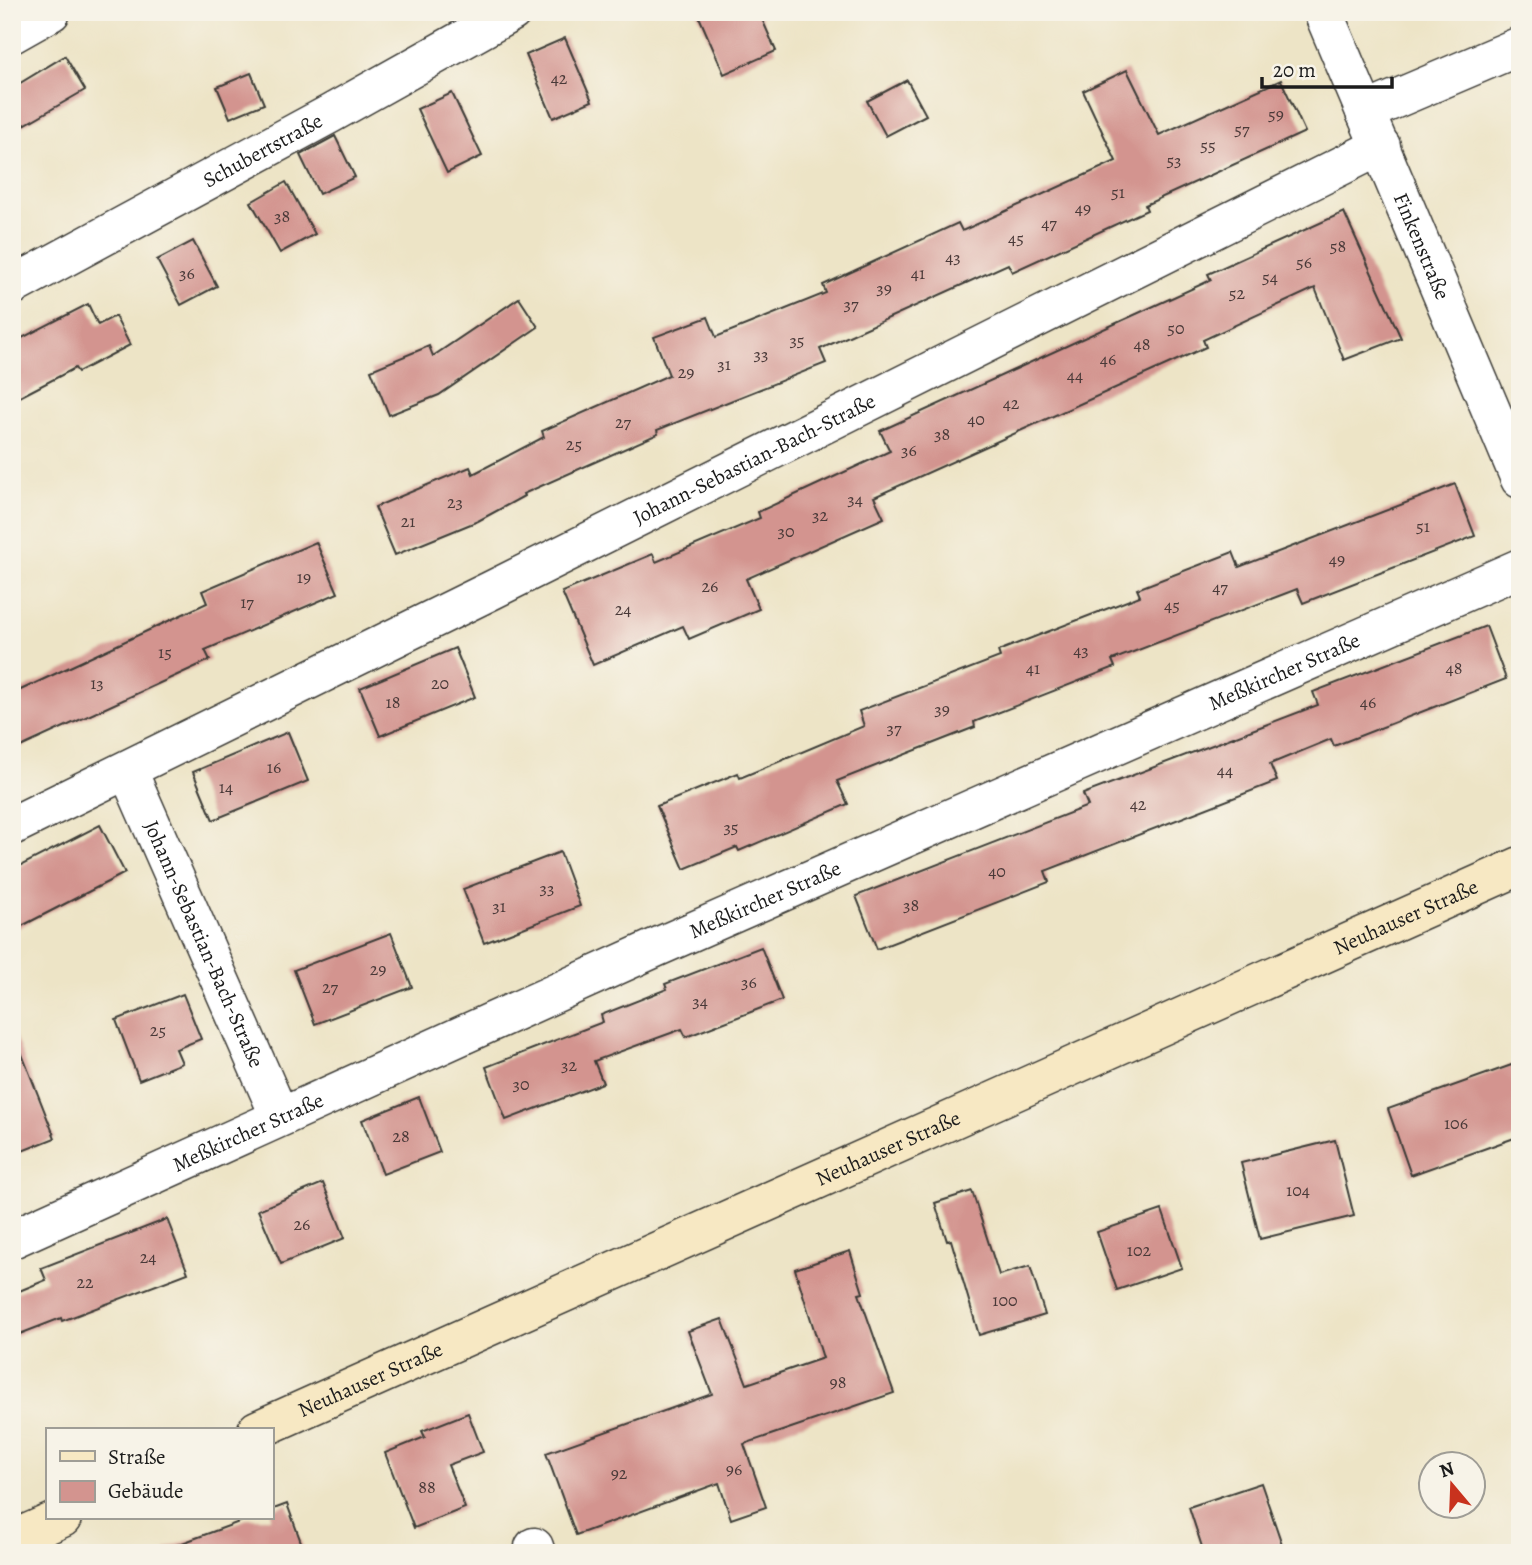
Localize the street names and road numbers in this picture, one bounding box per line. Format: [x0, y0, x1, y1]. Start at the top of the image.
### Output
street label: Schubertstraße [198, 107, 327, 194]
street label: Finkenstraße [1387, 188, 1457, 304]
street label: Johann-Sebastian-Bach-Straße [628, 387, 880, 531]
street label: Meßkircher Straße [1204, 626, 1364, 717]
street label: Johann-Sebastian-Bach-Straße [137, 816, 271, 1072]
street label: Meßkircher Straße [685, 854, 845, 945]
street label: Neuhauser Straße [1329, 873, 1482, 962]
street label: Meßkircher Straße [168, 1086, 328, 1179]
street label: Neuhauser Straße [811, 1104, 965, 1193]
street label: Neuhauser Straße [294, 1335, 447, 1424]

